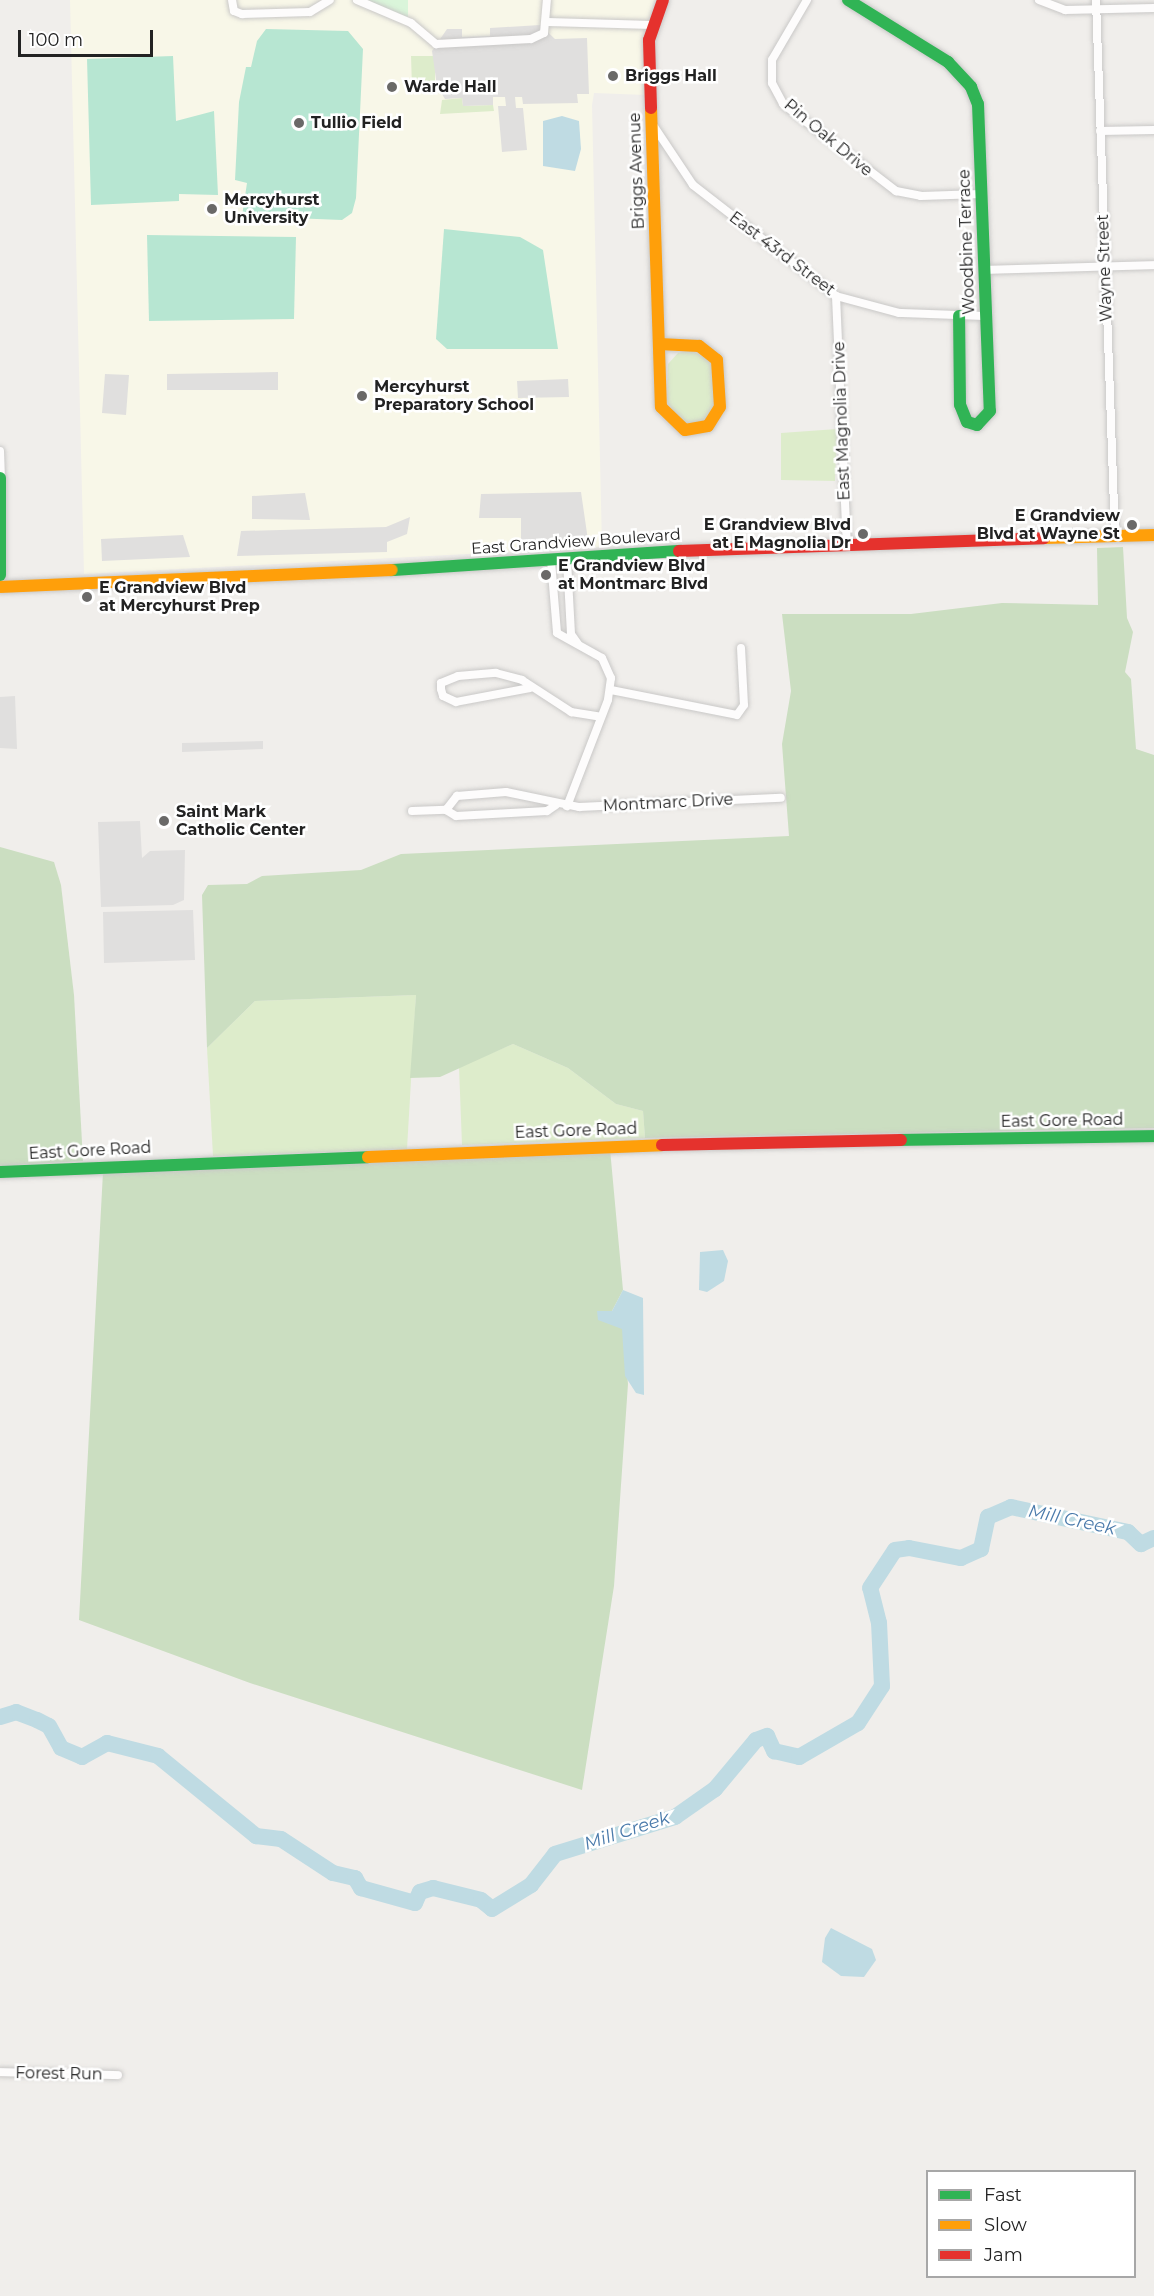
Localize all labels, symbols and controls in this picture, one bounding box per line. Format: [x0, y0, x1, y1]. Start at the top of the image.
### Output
scale bar [21, 18, 156, 56]
text: 100 m [29, 29, 83, 51]
place label: Briggs Hall [625, 66, 717, 86]
marker: Briggs Hall [606, 69, 620, 83]
place label: Warde Hall [404, 77, 496, 97]
marker: Warde Hall [385, 80, 399, 94]
street label: Pin Oak Drive [780, 96, 876, 180]
street label: Briggs Avenue [625, 112, 649, 230]
place label: Tullio Field [311, 113, 402, 133]
marker: Tullio Field [292, 116, 306, 130]
street label: Woodbine Terrace [955, 169, 979, 315]
place label: Mercyhurst University [224, 190, 320, 228]
marker: Mercyhurst University [205, 202, 219, 216]
street label: East 43rd Street [725, 208, 839, 300]
street label: Wayne Street [1094, 214, 1116, 322]
street label: East Magnolia Drive [830, 341, 854, 501]
place label: Mercyhurst Preparatory School [374, 377, 534, 415]
marker: Mercyhurst Preparatory School [355, 389, 369, 403]
place label: E Grandview Blvd at Wayne St [977, 506, 1120, 544]
place label: E Grandview Blvd at E Magnolia Dr [704, 515, 851, 553]
marker: E Grandview Blvd at Wayne St [1125, 518, 1139, 532]
street label: East Grandview Boulevard [471, 525, 681, 559]
marker: E Grandview Blvd at E Magnolia Dr [856, 527, 870, 541]
place label: E Grandview Blvd at Montmarc Blvd [558, 556, 708, 594]
marker: E Grandview Blvd at Montmarc Blvd [539, 568, 553, 582]
place label: E Grandview Blvd at Mercyhurst Prep [99, 578, 260, 616]
marker: E Grandview Blvd at Mercyhurst Prep [80, 590, 94, 604]
street label: Montmarc Drive [602, 790, 734, 816]
place label: Saint Mark Catholic Center [176, 802, 306, 840]
marker: Saint Mark Catholic Center [157, 814, 171, 828]
street label: East Gore Road [1000, 1110, 1124, 1132]
street label: East Gore Road [514, 1119, 638, 1143]
street label: East Gore Road [28, 1138, 152, 1164]
water label: Mill Creek [1026, 1500, 1118, 1540]
water label: Mill Creek [581, 1807, 673, 1855]
street label: Forest Run [15, 2064, 103, 2084]
legend [926, 2170, 1136, 2278]
text: Fast [984, 2184, 1022, 2206]
text: Slow [984, 2214, 1027, 2236]
text: Jam [984, 2244, 1023, 2266]

